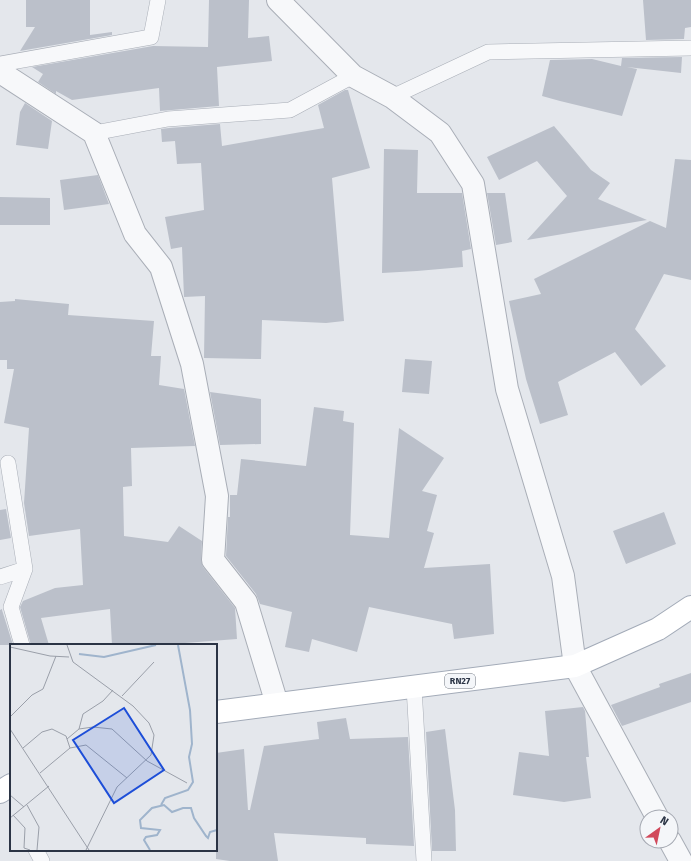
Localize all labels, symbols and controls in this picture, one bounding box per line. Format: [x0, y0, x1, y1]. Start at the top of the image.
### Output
inset map [10, 644, 217, 851]
road number: RN27 [445, 674, 475, 688]
north arrow [639, 809, 679, 849]
text: N [658, 814, 671, 828]

